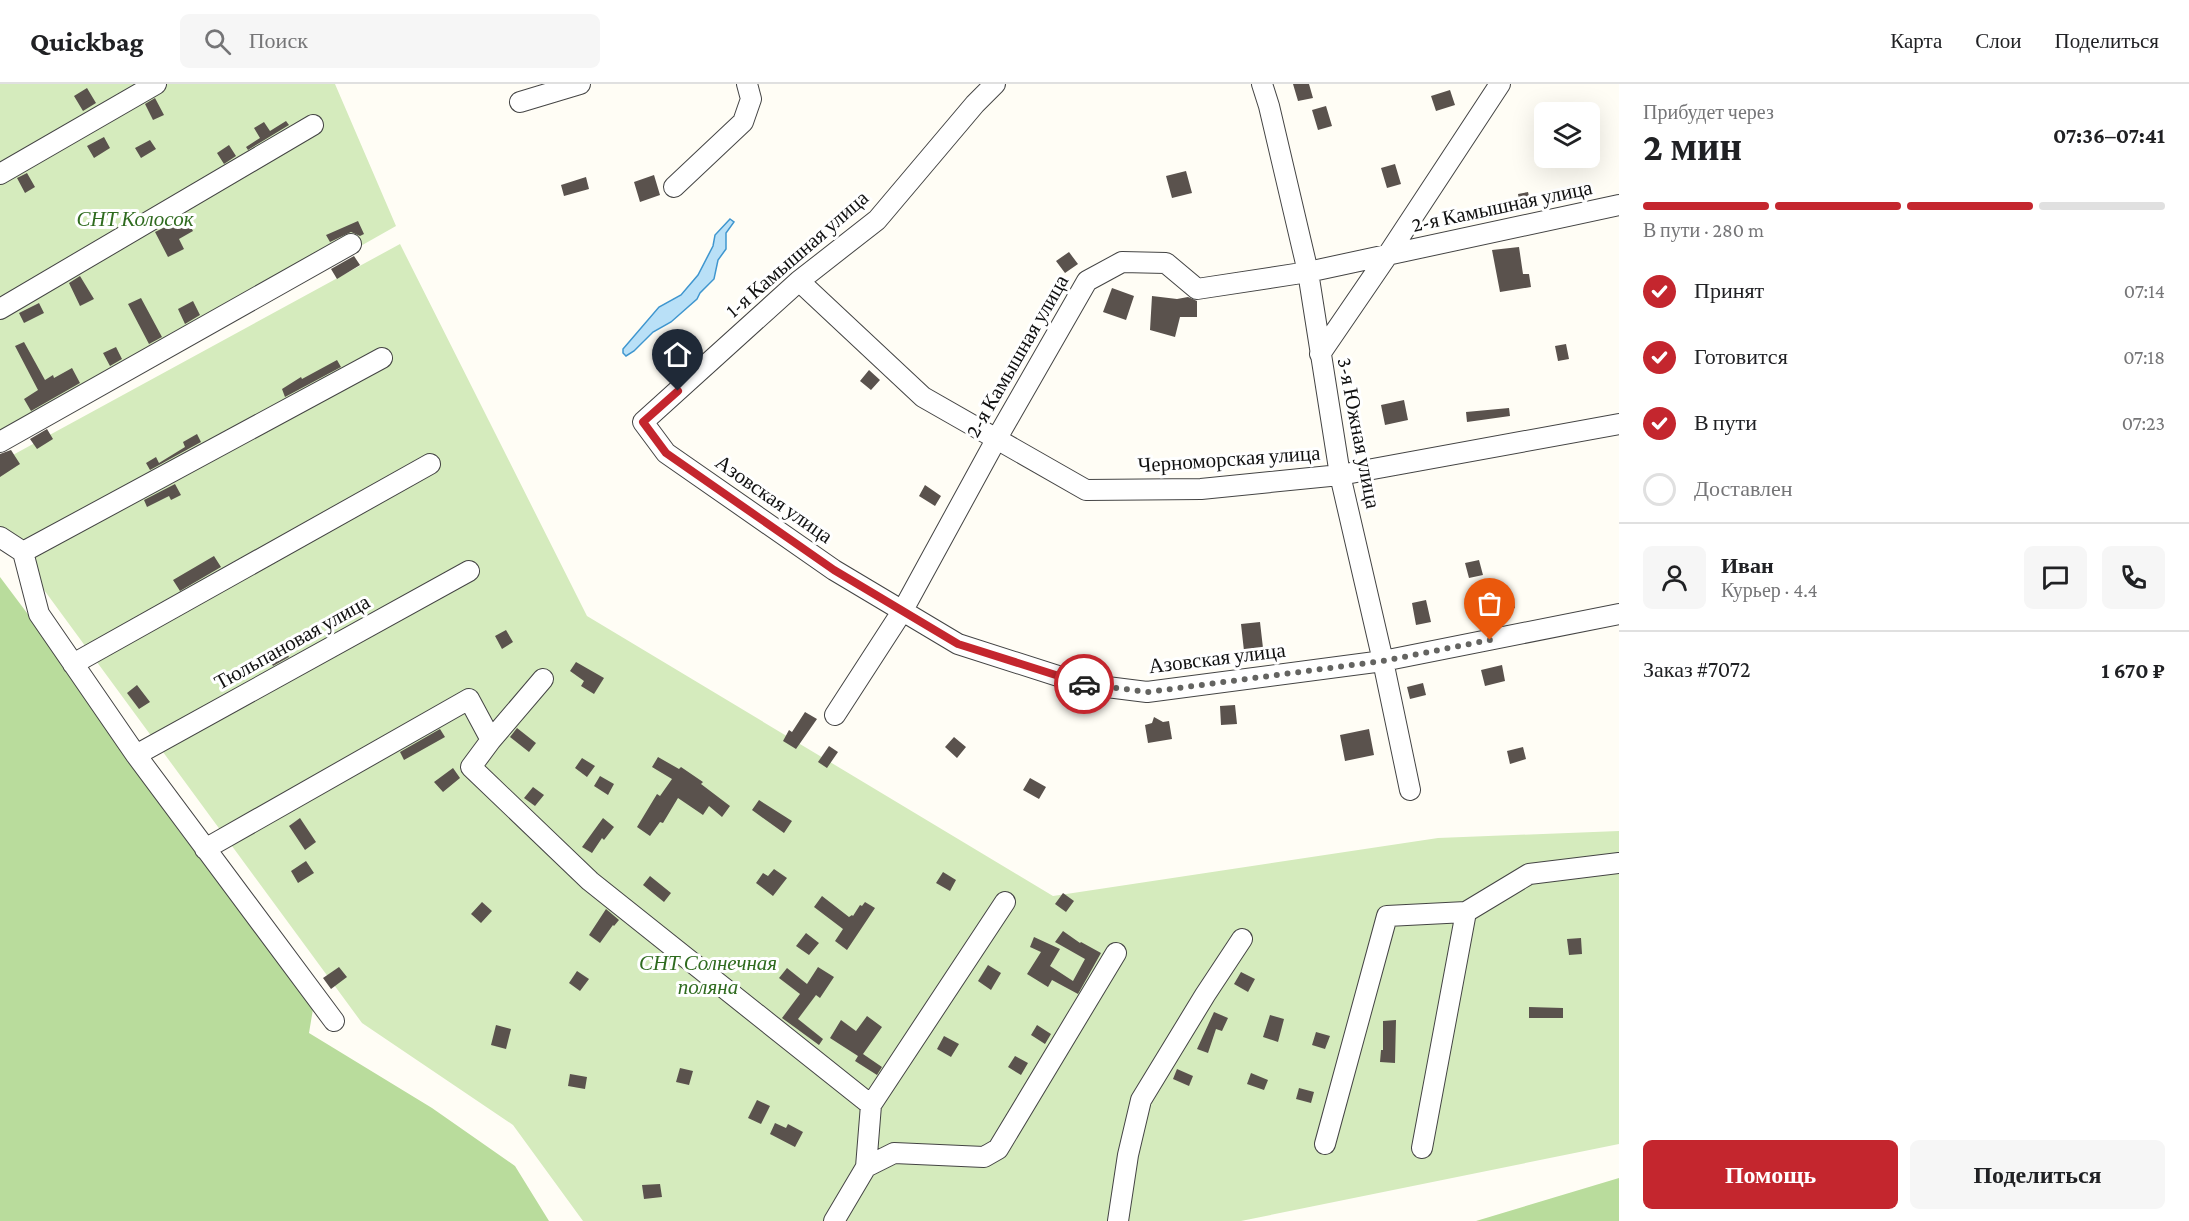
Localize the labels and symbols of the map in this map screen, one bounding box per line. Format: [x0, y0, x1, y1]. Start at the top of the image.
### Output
street label: 2-я Камышная улица [1410, 175, 1595, 237]
street label: 1-я Камышная улица [721, 185, 874, 322]
park label: СНТ Колосок [77, 207, 194, 231]
street label: 2-я Камышная улица [961, 270, 1074, 442]
pin [652, 329, 703, 391]
street label: 3-я Южная улица [1333, 355, 1386, 511]
street label: Черноморская улица [1137, 441, 1322, 477]
street label: Азовская улица [711, 450, 838, 549]
pin [1464, 578, 1515, 640]
street label: Тюльпановая улица [210, 589, 374, 695]
street label: Азовская улица [1147, 638, 1287, 678]
courier [1054, 654, 1114, 714]
park label: СНТ Солнечная поляна [639, 951, 777, 999]

